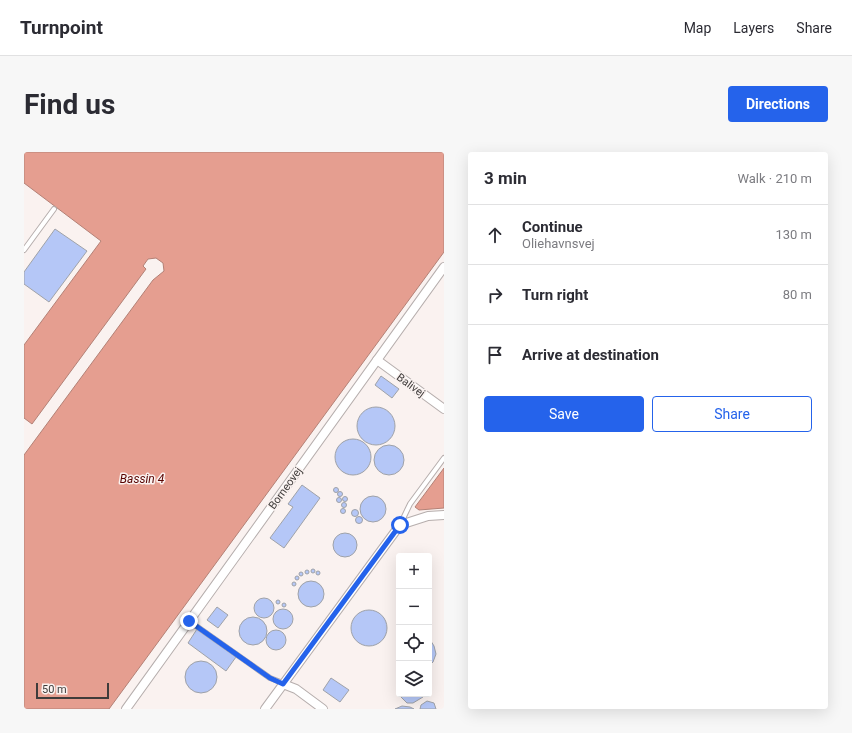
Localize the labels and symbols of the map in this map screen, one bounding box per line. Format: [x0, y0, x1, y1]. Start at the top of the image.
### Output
street label: Balivej [394, 371, 427, 400]
street label: Borneovej [266, 465, 305, 512]
water label: Bassin 4 [120, 472, 165, 486]
route start [391, 516, 409, 534]
route end [180, 612, 198, 630]
scale bar [36, 681, 109, 700]

